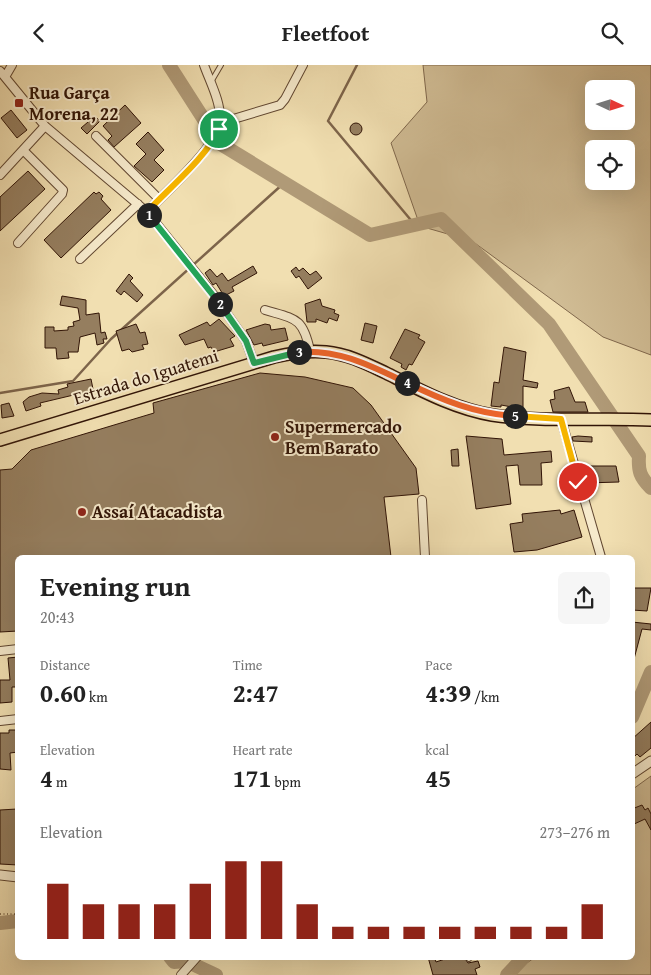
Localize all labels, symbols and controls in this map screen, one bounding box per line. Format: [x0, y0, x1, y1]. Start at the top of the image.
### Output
text: Fleetfoot [282, 17, 369, 49]
icon: back [25, 19, 53, 47]
icon: search [598, 19, 626, 47]
place label: Rua Garça Morena, 22 [29, 79, 118, 127]
north arrow [585, 80, 635, 130]
map controls [585, 80, 635, 190]
marker: Rua Garça Morena, 22 [13, 97, 25, 109]
pin [198, 108, 240, 150]
icon: arrive [205, 115, 233, 143]
button: locate [585, 140, 635, 190]
pin: 1 [136, 203, 162, 227]
text: 1 [146, 205, 153, 225]
pin: 2 [208, 291, 232, 317]
text: 2 [217, 294, 224, 314]
pin: 3 [286, 339, 312, 365]
street label: Estrada do Iguatemi [70, 342, 222, 411]
text: 3 [296, 342, 303, 362]
pin: 4 [394, 371, 420, 395]
text: 4 [404, 373, 411, 393]
pin: 5 [502, 403, 528, 429]
text: 5 [512, 406, 519, 426]
place label: Supermercado Bem Barato [285, 413, 402, 461]
marker: Supermercado Bem Barato [269, 431, 281, 443]
pin [557, 461, 599, 503]
icon: check [564, 468, 592, 496]
place label: Assaí Atacadista [92, 498, 223, 525]
marker: Assaí Atacadista [76, 506, 88, 518]
text: Evening run [40, 565, 191, 606]
button: share [558, 572, 610, 624]
text: 20:43 [40, 605, 75, 629]
text: Distance [40, 655, 90, 675]
text: Time [233, 655, 262, 675]
text: Pace [425, 655, 452, 675]
text: 0.60 [40, 675, 86, 711]
text: 2:47 [233, 675, 279, 711]
text: 4:39 [425, 675, 471, 711]
text: km [86, 687, 108, 707]
text: /km [471, 687, 500, 707]
text: Elevation [40, 740, 95, 760]
text: Heart rate [233, 740, 293, 760]
text: kcal [425, 740, 449, 760]
text: 4 [40, 760, 53, 796]
text: 171 [233, 760, 272, 796]
text: 45 [425, 760, 451, 796]
text: m [53, 772, 67, 792]
text: bpm [272, 772, 301, 792]
text: Elevation [40, 820, 103, 844]
text: 273–276 m [540, 820, 610, 844]

